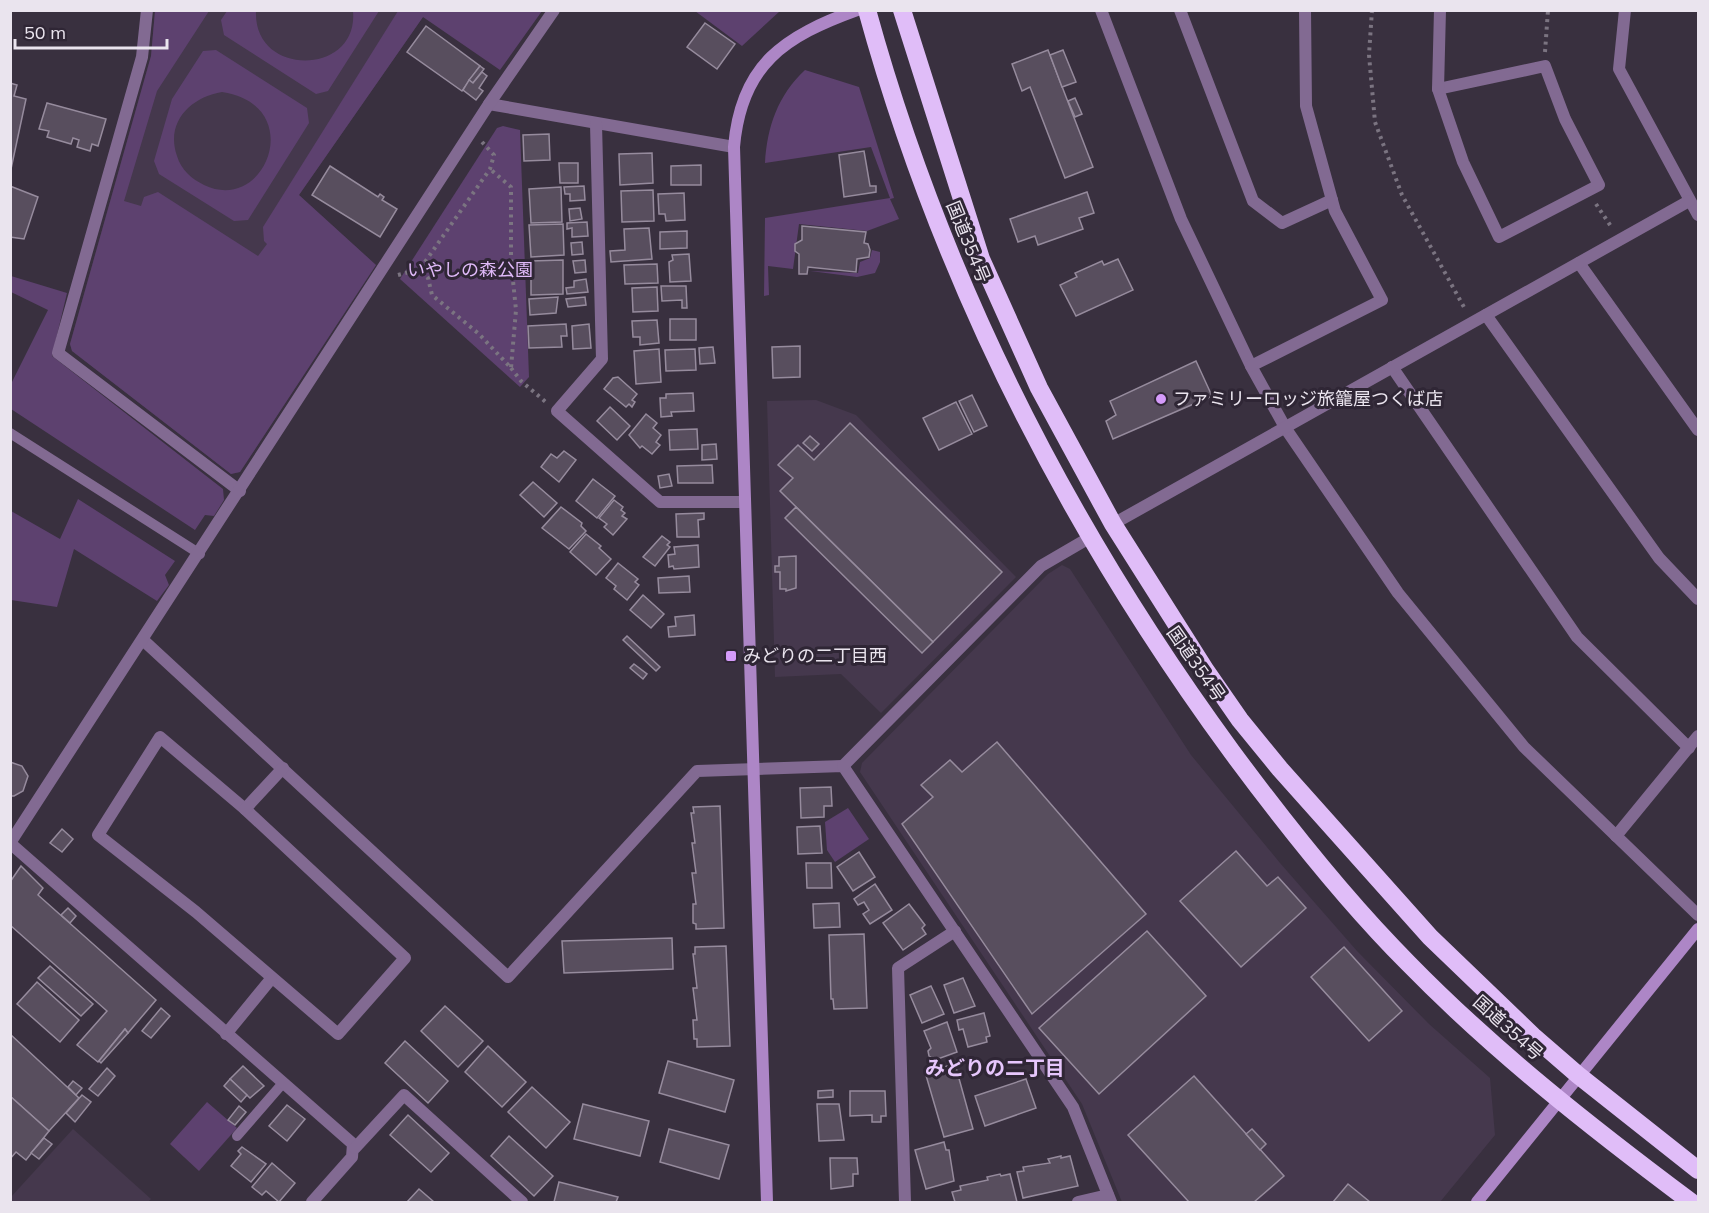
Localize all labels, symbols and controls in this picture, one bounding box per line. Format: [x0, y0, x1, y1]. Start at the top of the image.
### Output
scale bar [15, 12, 166, 50]
text: 50 m [24, 21, 66, 44]
street label: 国道354号 [942, 197, 995, 286]
park label: いやしの森公園 [407, 258, 533, 281]
place label: ファミリーロッジ旅籠屋つくば店 [1173, 387, 1443, 410]
marker: ファミリーロッジ旅籠屋つくば店 [1154, 392, 1168, 406]
street label: 国道354号 [1162, 622, 1231, 706]
place label: みどりの二丁目西 [743, 644, 887, 667]
marker: みどりの二丁目西 [724, 649, 738, 663]
street label: 国道354号 [1469, 990, 1548, 1065]
district label: みどりの二丁目 [925, 1055, 1065, 1080]

